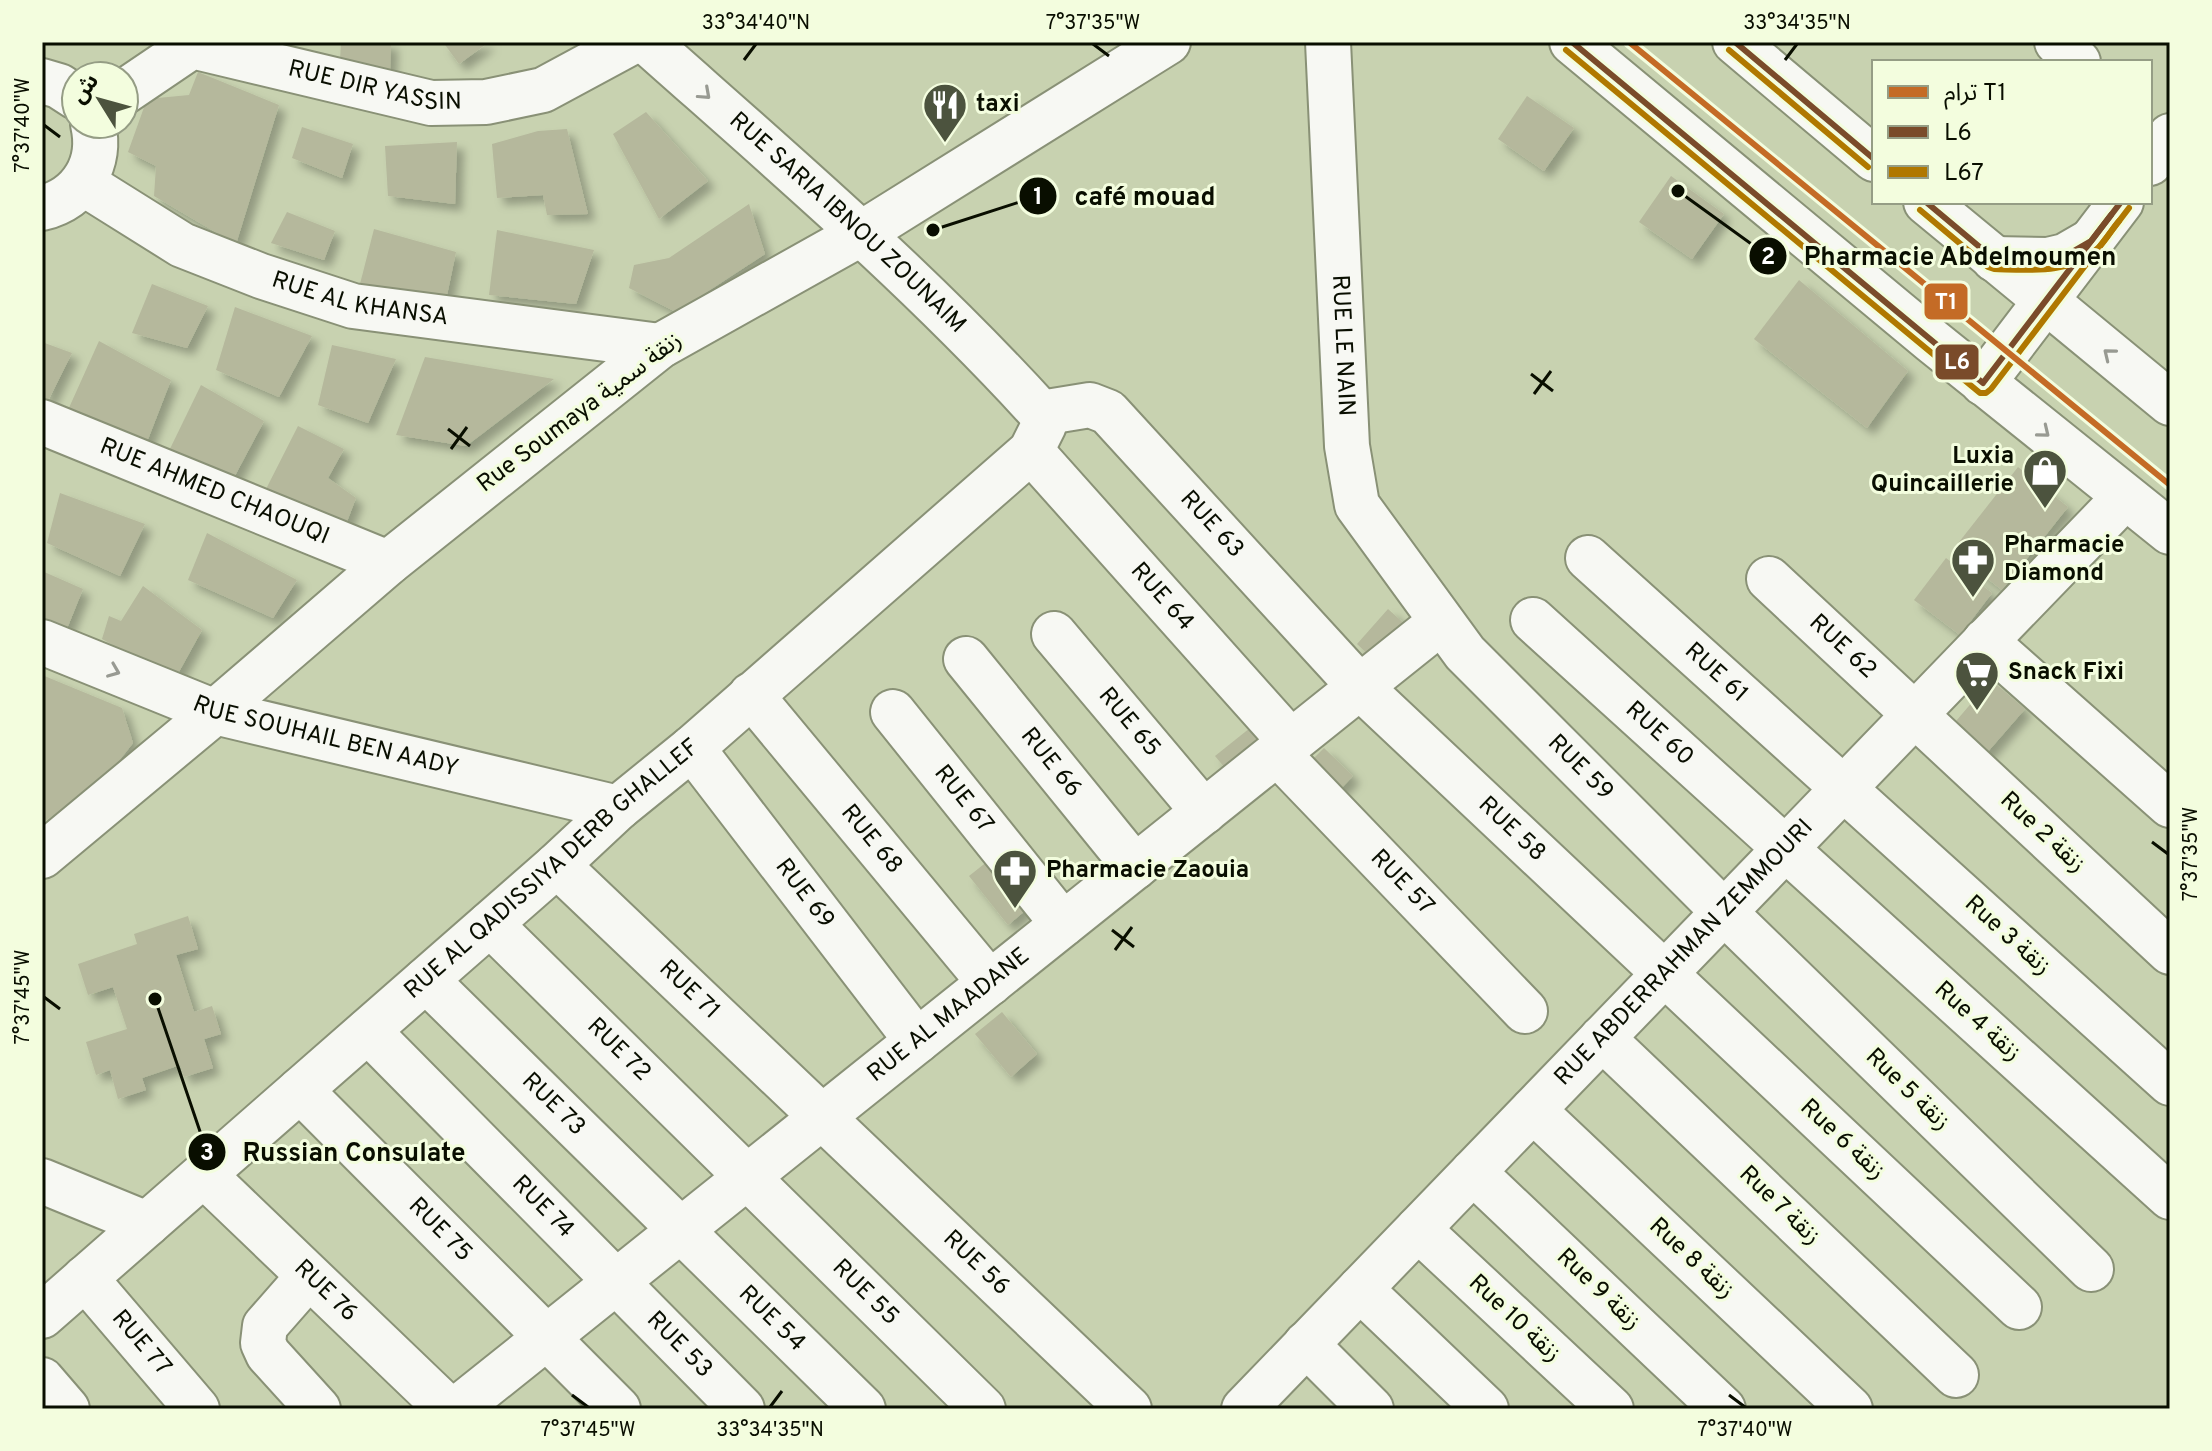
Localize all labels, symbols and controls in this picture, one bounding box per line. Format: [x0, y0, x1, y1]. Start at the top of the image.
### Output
text: 33°34'40"N [702, 11, 810, 37]
text: 7°37'35"W [1046, 11, 1140, 37]
text: 33°34'35"N [1743, 11, 1851, 37]
street label: RUE DIR YASSIN [285, 54, 462, 118]
north arrow [60, 60, 140, 140]
legend [1872, 60, 2152, 204]
text: ش [66, 69, 106, 110]
text: 7°37'40"W [11, 77, 37, 173]
text: ترام T1 [1944, 79, 2006, 110]
restaurant icon: taxi [921, 81, 969, 144]
one-way arrow [696, 84, 711, 98]
place label: taxi [976, 90, 1020, 120]
street label: RUE SARIA IBNOU ZOUNAIM [722, 106, 972, 340]
text: L6 [1944, 119, 1972, 149]
text: L67 [1944, 159, 1984, 189]
callout: café mouad [1018, 171, 1231, 221]
text: café mouad [1075, 182, 1215, 215]
text: 1 [1033, 183, 1043, 213]
callout: Pharmacie Abdelmoumen [1748, 231, 2133, 281]
text: Pharmacie Abdelmoumen [1804, 242, 2116, 275]
text: 2 [1761, 243, 1775, 273]
street label: RUE AL KHANSA [268, 265, 450, 333]
street label: RUE LE NAIN [1324, 274, 1361, 417]
line badge: T1 [1923, 282, 1969, 321]
text: T1 [1935, 290, 1957, 317]
street label: Rue Soumaya زنقة سمية [471, 326, 689, 500]
line badge: L6 [1934, 343, 1980, 381]
one-way arrow [2104, 349, 2118, 364]
text: L6 [1944, 350, 1970, 377]
one-way arrow [2035, 422, 2049, 437]
street label: RUE AHMED CHAOUQI [95, 432, 333, 552]
place label: Luxia Quincaillerie [1871, 442, 2014, 500]
shop icon: Luxia Quincaillerie [2021, 447, 2069, 510]
street label: RUE 63 [1173, 485, 1250, 565]
place label: Pharmacie Diamond [2004, 531, 2124, 589]
pharmacy icon: Pharmacie Diamond [1949, 536, 1997, 599]
street label: RUE 64 [1123, 557, 1200, 638]
street label: RUE 62 [1802, 608, 1882, 686]
street label: RUE 61 [1678, 637, 1754, 710]
supermarket icon: Snack Fixi [1953, 649, 2001, 712]
place label: Snack Fixi [2008, 658, 2124, 688]
one-way arrow [106, 662, 120, 678]
street label: RUE 65 [1091, 682, 1166, 764]
street label: RUE SOUHAIL BEN AADY [188, 689, 461, 784]
street label: RUE 60 [1619, 695, 1699, 773]
street label: RUE 66 [1013, 722, 1088, 804]
street label: RUE 59 [1541, 729, 1619, 807]
street label: RUE AL QADISSIYA DERB GHALLEF [399, 733, 706, 1006]
street label: RUE 67 [927, 759, 999, 839]
street label: Rue 2 زنقة [1993, 786, 2091, 880]
street label: RUE 58 [1471, 791, 1552, 869]
street label: RUE 68 [834, 799, 909, 881]
text: 7°37'35"W [2179, 807, 2205, 901]
street label: RUE ABDERRAHMAN ZEMMOURI [1549, 813, 1820, 1093]
street label: RUE 57 [1363, 844, 1440, 922]
pharmacy icon: Pharmacie Zaouia [991, 847, 1039, 910]
street label: RUE 69 [768, 853, 840, 935]
place label: Pharmacie Zaouia [1046, 856, 1249, 886]
street label: Rue 3 زنقة [1958, 889, 2056, 983]
street label: RUE AL MAADANE [862, 942, 1036, 1089]
text: 7°37'45"W [11, 950, 37, 1044]
street label: RUE 71 [652, 954, 726, 1027]
street label: Rue 4 زنقة [1928, 975, 2026, 1069]
street label: RUE 72 [580, 1012, 657, 1088]
street label: Rue 5 زنقة [1858, 1042, 1956, 1138]
street label: RUE 73 [515, 1067, 591, 1143]
street label: Rue 6 زنقة [1793, 1093, 1891, 1187]
callout: Russian Consulate [187, 1127, 481, 1177]
text: Russian Consulate [243, 1138, 465, 1171]
text: 3 [200, 1139, 214, 1169]
street label: Rue 7 زنقة [1732, 1160, 1826, 1252]
street label: RUE 74 [505, 1170, 580, 1245]
street label: RUE 75 [401, 1192, 478, 1269]
street label: Rue 8 زنقة [1642, 1212, 1740, 1306]
street label: RUE 56 [936, 1224, 1016, 1302]
street label: Rue 9 زنقة [1550, 1243, 1646, 1337]
street label: RUE 55 [825, 1253, 905, 1332]
street label: RUE 76 [287, 1254, 363, 1329]
street label: Rue 10 زنقة [1461, 1269, 1567, 1369]
street label: RUE 54 [731, 1279, 811, 1359]
street label: RUE 77 [104, 1304, 177, 1382]
street label: RUE 53 [639, 1306, 718, 1385]
text: 7°37'45"W [541, 1418, 635, 1444]
text: 33°34'35"N [716, 1418, 824, 1444]
text: 7°37'40"W [1697, 1418, 1793, 1444]

